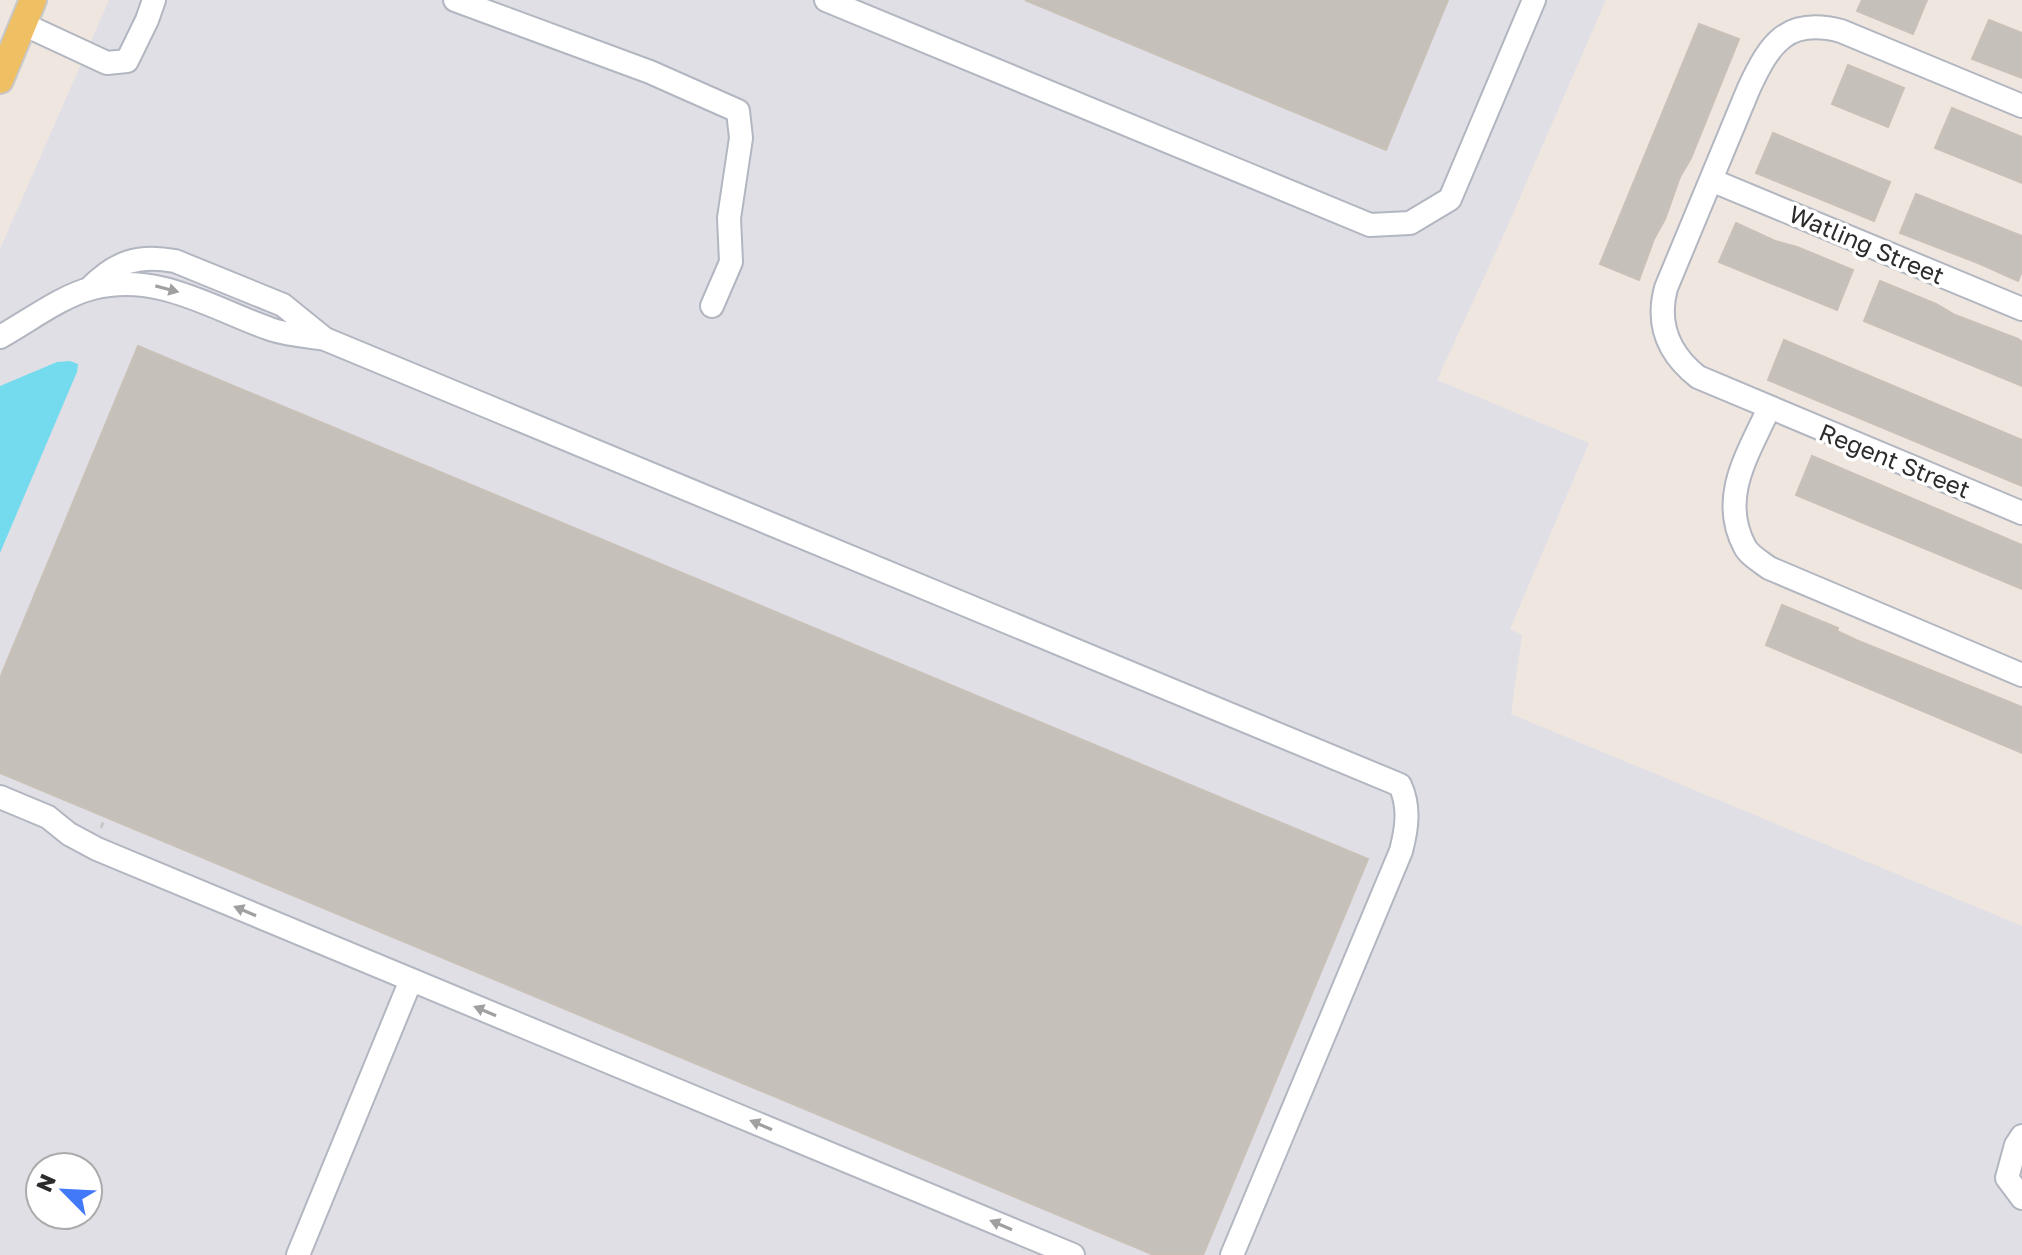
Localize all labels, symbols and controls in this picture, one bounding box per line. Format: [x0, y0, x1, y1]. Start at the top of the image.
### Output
street label: Watling Street [1785, 198, 1949, 290]
one-way arrow [155, 283, 180, 295]
street label: Regent Street [1815, 417, 1975, 503]
one-way arrow [233, 904, 257, 917]
one-way arrow [473, 1004, 497, 1017]
one-way arrow [749, 1119, 773, 1132]
north arrow [24, 1151, 104, 1231]
text: N [30, 1170, 61, 1196]
one-way arrow [989, 1218, 1013, 1231]

